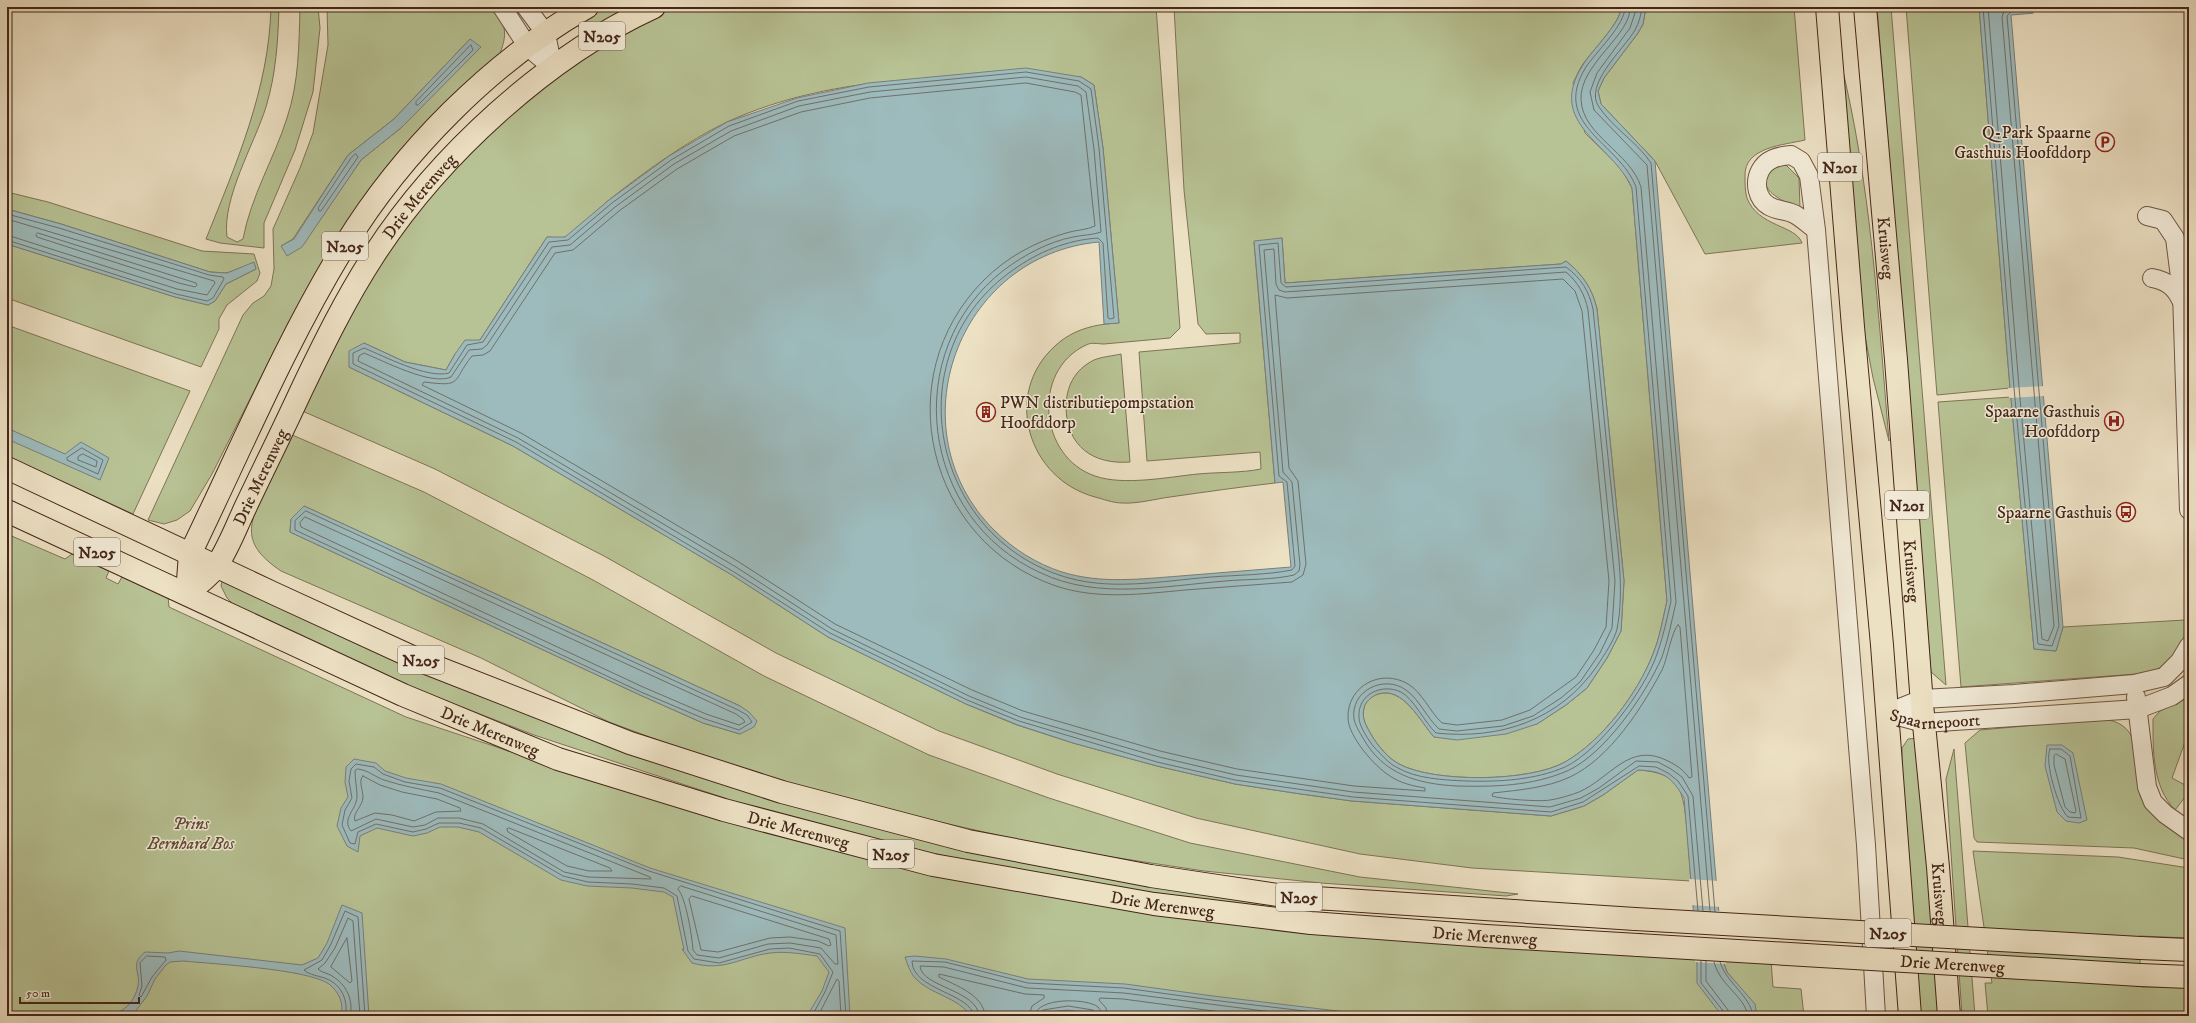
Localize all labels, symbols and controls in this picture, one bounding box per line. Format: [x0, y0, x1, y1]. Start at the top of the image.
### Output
road number: N205 [579, 22, 625, 50]
place label: Q-Park Spaarne Gasthuis Hoofddorp [1954, 122, 2091, 164]
parking icon: Q-Park Spaarne Gasthuis Hoofddorp [2094, 131, 2116, 153]
street label: Drie Merenweg [378, 149, 462, 244]
road number: N201 [1818, 153, 1862, 181]
street label: Kruisweg [1871, 216, 1899, 281]
road number: N205 [322, 232, 368, 260]
place label: PWN distributiepompstation Hoofddorp [1000, 392, 1194, 434]
building icon: PWN distributiepompstation Hoofddorp [975, 401, 997, 423]
place label: Spaarne Gasthuis Hoofddorp [1985, 401, 2100, 443]
hospital icon: Spaarne Gasthuis Hoofddorp [2103, 410, 2125, 432]
street label: Drie Merenweg [229, 425, 294, 529]
road number: N201 [1885, 491, 1929, 519]
bus stop icon: Spaarne Gasthuis [2115, 501, 2137, 523]
place label: Spaarne Gasthuis [1997, 502, 2112, 524]
road number: N205 [74, 538, 120, 566]
street label: Kruisweg [1898, 539, 1924, 604]
road number: N205 [398, 646, 444, 674]
street label: Drie Merenweg [437, 702, 543, 762]
street label: Spaarnepoort [1887, 704, 1981, 735]
street label: Drie Merenweg [745, 807, 852, 855]
park label: Prins Bernhard Bos [147, 813, 235, 855]
road number: N205 [868, 840, 914, 868]
street label: Kruisweg [1926, 862, 1952, 927]
road number: N205 [1276, 883, 1322, 911]
street label: Drie Merenweg [1109, 887, 1216, 923]
road number: N205 [1865, 919, 1911, 947]
street label: Drie Merenweg [1432, 922, 1538, 951]
street label: Drie Merenweg [1899, 951, 2006, 979]
scale bar [20, 979, 139, 1005]
text: 50 m [26, 986, 50, 1001]

